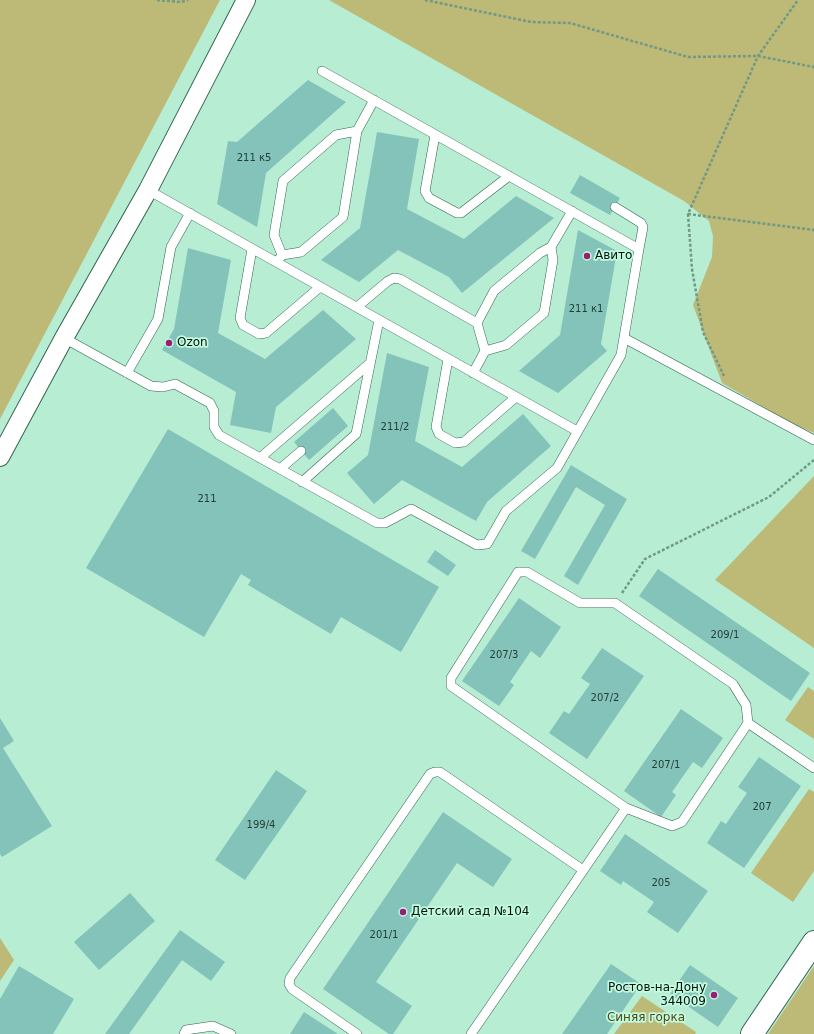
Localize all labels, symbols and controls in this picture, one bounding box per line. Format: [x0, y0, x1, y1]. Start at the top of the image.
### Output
house number: 211 к5 [237, 152, 271, 164]
place label: Авито [595, 249, 632, 263]
marker: Авито [582, 251, 592, 261]
house number: 211 к1 [569, 303, 603, 315]
place label: Ozon [177, 336, 208, 350]
marker: Ozon [164, 338, 174, 348]
house number: 211/2 [381, 421, 409, 433]
house number: 211 [197, 493, 217, 505]
house number: 209/1 [711, 629, 739, 641]
house number: 207/3 [490, 649, 518, 661]
house number: 207/2 [591, 692, 619, 704]
house number: 207/1 [652, 759, 680, 771]
house number: 207 [752, 801, 772, 813]
house number: 199/4 [247, 819, 275, 831]
house number: 205 [651, 877, 671, 889]
place label: Детский сад №104 [411, 905, 529, 919]
marker: Детский сад №104 [398, 907, 408, 917]
house number: 201/1 [370, 929, 398, 941]
place label: Ростов-на-Дону 344009 [608, 981, 706, 1009]
marker: Ростов-на-Дону 344009 [709, 990, 719, 1000]
park label: Синяя горка [607, 1011, 685, 1025]

